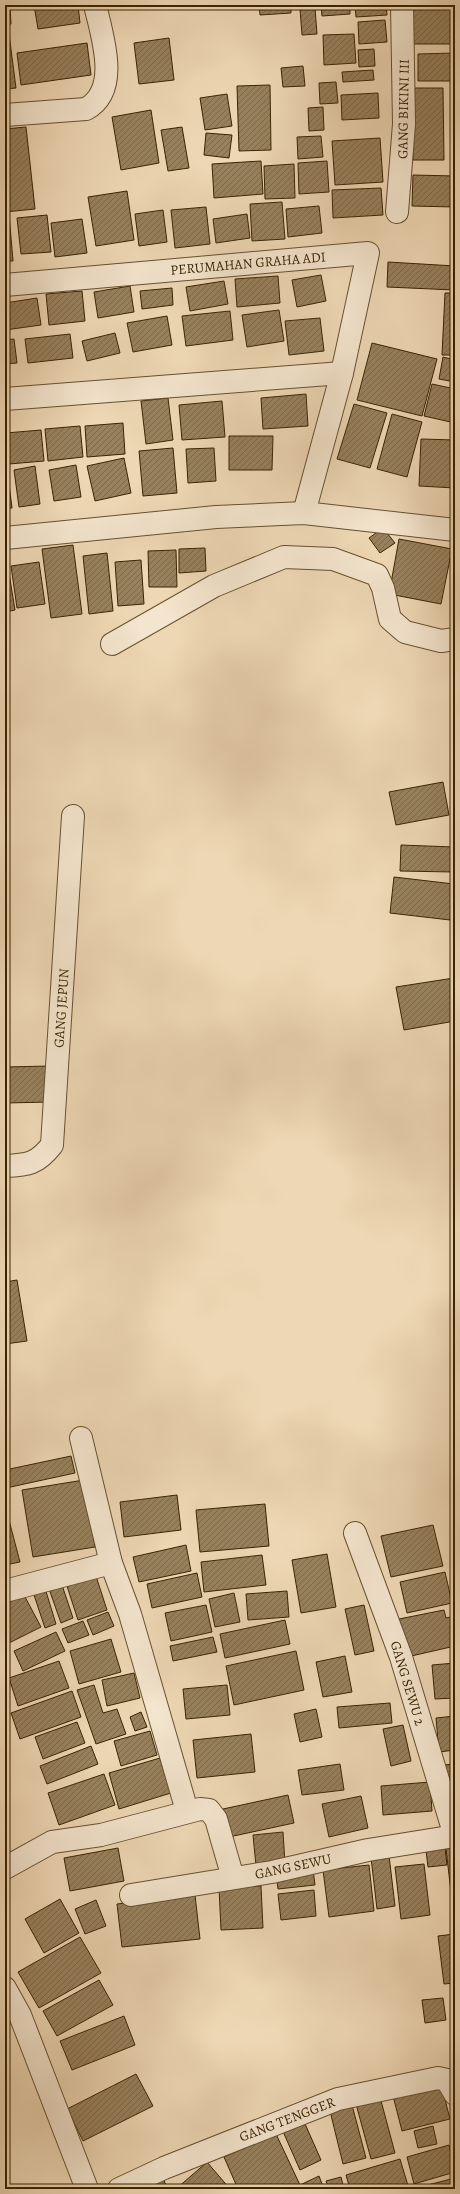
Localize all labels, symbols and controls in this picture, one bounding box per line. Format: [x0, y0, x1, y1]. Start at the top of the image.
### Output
street label: GANG BIKINI III [393, 59, 414, 159]
street label: PERUMAHAN GRAHA ADI [170, 247, 326, 280]
street label: GANG JEPUN [49, 968, 74, 1048]
street label: GANG SEWU 2 [386, 1639, 429, 1728]
street label: GANG SEWU [253, 1849, 334, 1884]
street label: GANG TENGGER [237, 2092, 338, 2146]

